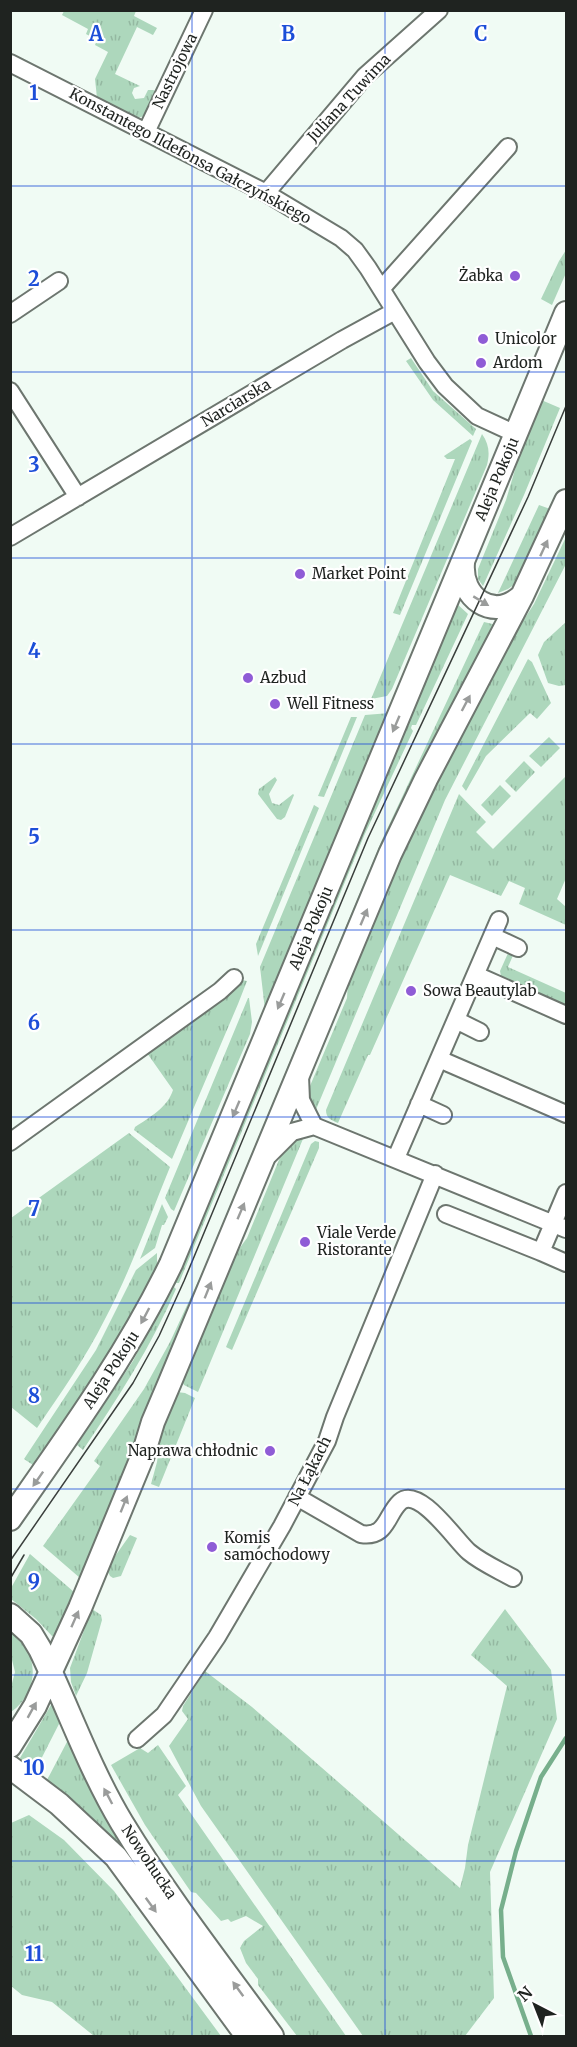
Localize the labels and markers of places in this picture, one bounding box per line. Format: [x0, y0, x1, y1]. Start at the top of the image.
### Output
place label: Żabka [459, 266, 503, 285]
marker: Żabka [508, 269, 522, 283]
place label: Unicolor [495, 329, 557, 348]
marker: Unicolor [476, 332, 490, 346]
place label: Ardom [492, 353, 543, 372]
marker: Ardom [474, 356, 488, 370]
place label: Market Point [312, 564, 406, 583]
marker: Market Point [293, 567, 307, 581]
place label: Azbud [259, 668, 306, 687]
marker: Azbud [241, 671, 255, 685]
place label: Well Fitness [286, 694, 374, 713]
marker: Well Fitness [268, 697, 282, 711]
place label: Sowa Beautylab [423, 981, 536, 1000]
marker: Sowa Beautylab [404, 984, 418, 998]
place label: Viale Verde Ristorante [316, 1223, 396, 1259]
marker: Viale Verde Ristorante [298, 1235, 312, 1249]
place label: Naprawa chłodnic [128, 1441, 258, 1460]
marker: Naprawa chłodnic [263, 1444, 277, 1458]
place label: Komis samochodowy [224, 1528, 330, 1564]
marker: Komis samochodowy [205, 1540, 219, 1554]

